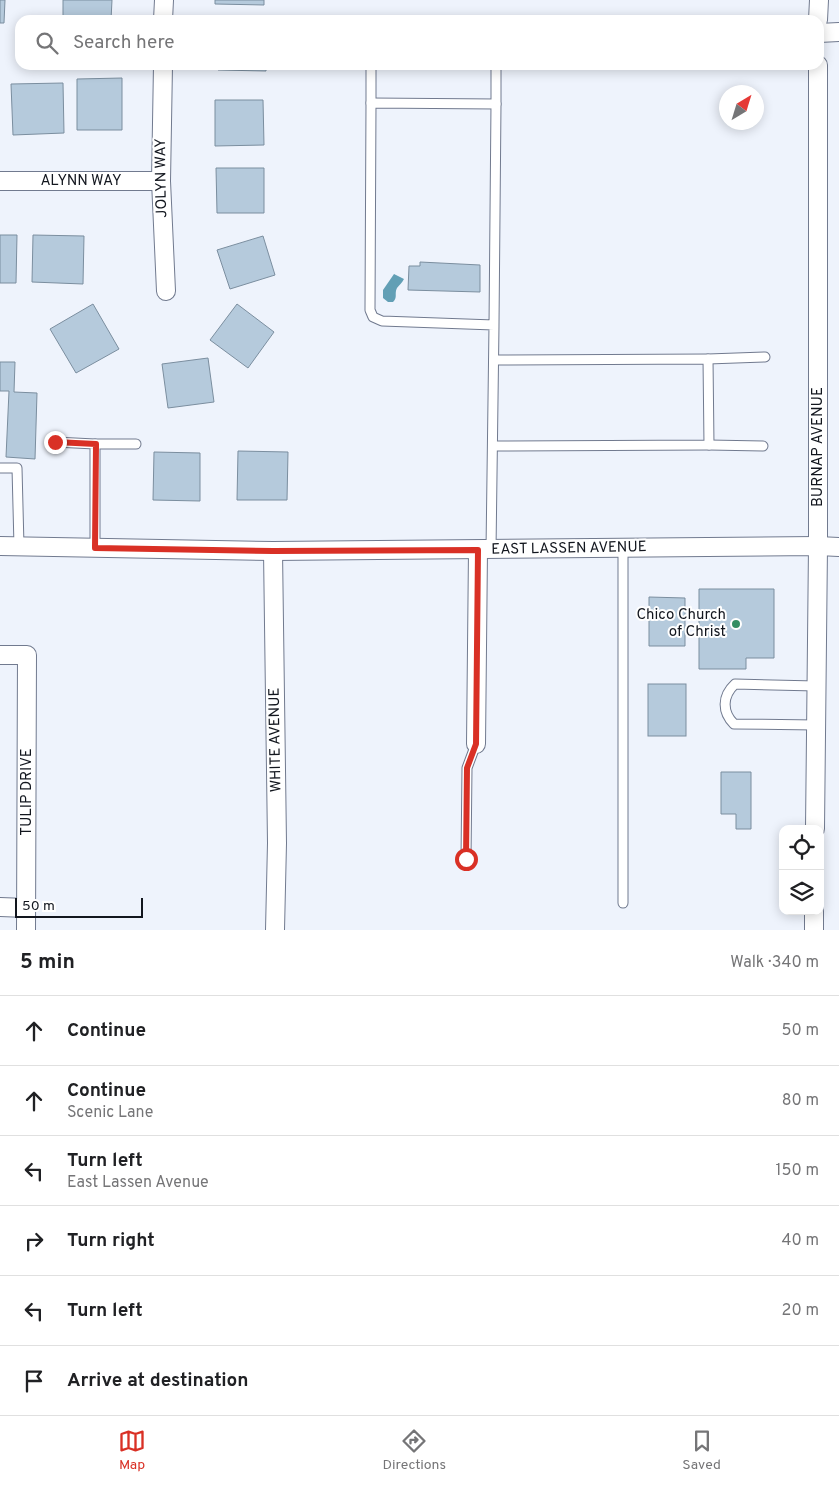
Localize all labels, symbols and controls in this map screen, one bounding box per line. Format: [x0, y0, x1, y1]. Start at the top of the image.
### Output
search box [15, 15, 824, 70]
icon: search [33, 29, 61, 57]
text: Search here [73, 31, 175, 55]
north arrow [719, 85, 764, 130]
street label: JOLYN WAY [152, 138, 172, 218]
street label: ALYNN WAY [40, 172, 122, 191]
street label: BURNAP AVENUE [809, 387, 828, 507]
route end [44, 431, 67, 454]
street label: EAST LASSEN AVENUE [491, 538, 647, 560]
place label: Chico Church of Christ [636, 606, 726, 642]
marker: Chico Church of Christ [730, 618, 742, 630]
street label: WHITE AVENUE [266, 687, 286, 793]
street label: TULIP DRIVE [18, 748, 37, 836]
map controls [779, 825, 824, 915]
button: locate [779, 825, 824, 870]
route start [455, 848, 478, 871]
button: layers [779, 870, 824, 915]
scale bar [15, 895, 142, 918]
text: 50 m [22, 898, 55, 915]
text: 5 min [20, 949, 75, 976]
text: Walk · 340 m [730, 953, 819, 973]
icon: ahead [20, 1017, 48, 1045]
text: Continue [67, 1019, 146, 1043]
text: 50 m [782, 1021, 819, 1041]
text: Continue [67, 1079, 146, 1103]
icon: ahead [20, 1087, 48, 1115]
text: 80 m [782, 1091, 819, 1111]
text: Scenic Lane [67, 1103, 153, 1123]
text: Turn left [67, 1149, 143, 1173]
icon: left [20, 1157, 48, 1185]
text: 150 m [776, 1161, 819, 1181]
text: East Lassen Avenue [67, 1173, 209, 1193]
icon: right [20, 1227, 48, 1255]
text: Turn right [67, 1229, 155, 1253]
text: 40 m [781, 1231, 819, 1251]
icon: left [20, 1297, 48, 1325]
text: Turn left [67, 1299, 143, 1323]
text: 20 m [782, 1301, 819, 1321]
icon: arrive [20, 1367, 48, 1395]
text: Arrive at destination [67, 1369, 248, 1393]
tab: Map [118, 1427, 146, 1474]
tab: Directions [382, 1427, 446, 1474]
tab: Saved [682, 1427, 721, 1474]

